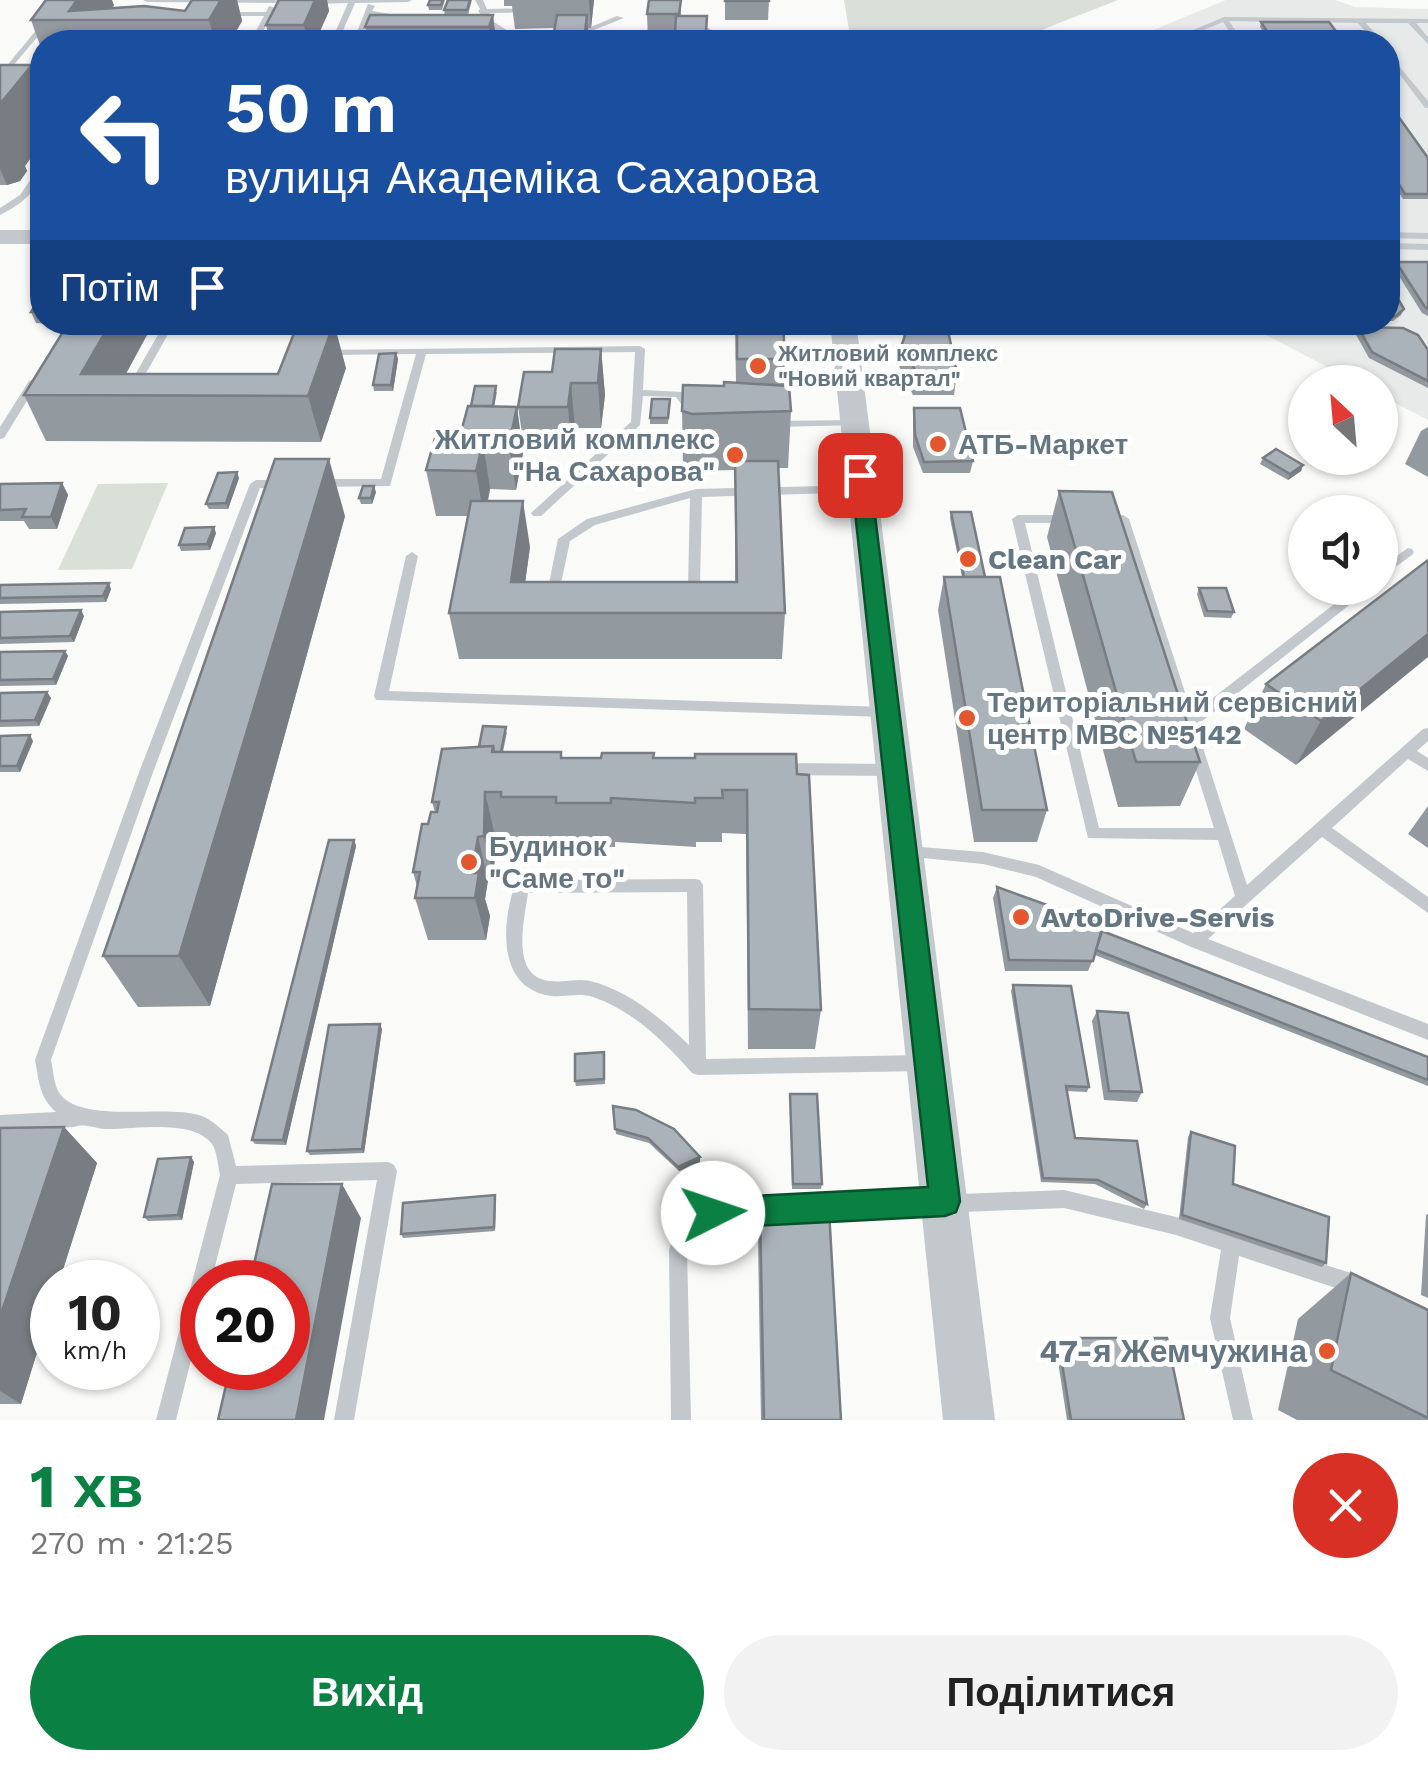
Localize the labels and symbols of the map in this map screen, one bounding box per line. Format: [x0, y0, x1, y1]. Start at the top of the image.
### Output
place label: Житловий комплекс "Новий квартал" [777, 341, 998, 391]
marker: Житловий комплекс "Новий квартал" [747, 355, 769, 377]
north arrow [1288, 365, 1398, 475]
place label: Житловий комплекс "На Сахарова" [434, 423, 715, 488]
place label: АТБ-Маркет [958, 428, 1128, 461]
pin [818, 433, 903, 518]
marker: АТБ-Маркет [927, 433, 949, 455]
marker: Житловий комплекс "На Сахарова" [724, 444, 746, 466]
place label: Clean Car [988, 543, 1121, 576]
marker: Clean Car [957, 548, 979, 570]
place label: Територіальний сервісний центр МВС №5142 [987, 686, 1358, 751]
marker: Територіальний сервісний центр МВС №5142 [956, 707, 978, 729]
place label: Будинок "Саме то" [489, 830, 625, 895]
marker: Будинок "Саме то" [458, 851, 480, 873]
place label: AvtoDrive-Servis [1041, 901, 1274, 934]
marker: AvtoDrive-Servis [1010, 906, 1032, 928]
position arrow [661, 1161, 765, 1265]
speed limit sign: 20 [180, 1260, 310, 1390]
place label: 47-я Жемчужина [1039, 1332, 1307, 1370]
marker: 47-я Жемчужина [1316, 1340, 1338, 1362]

